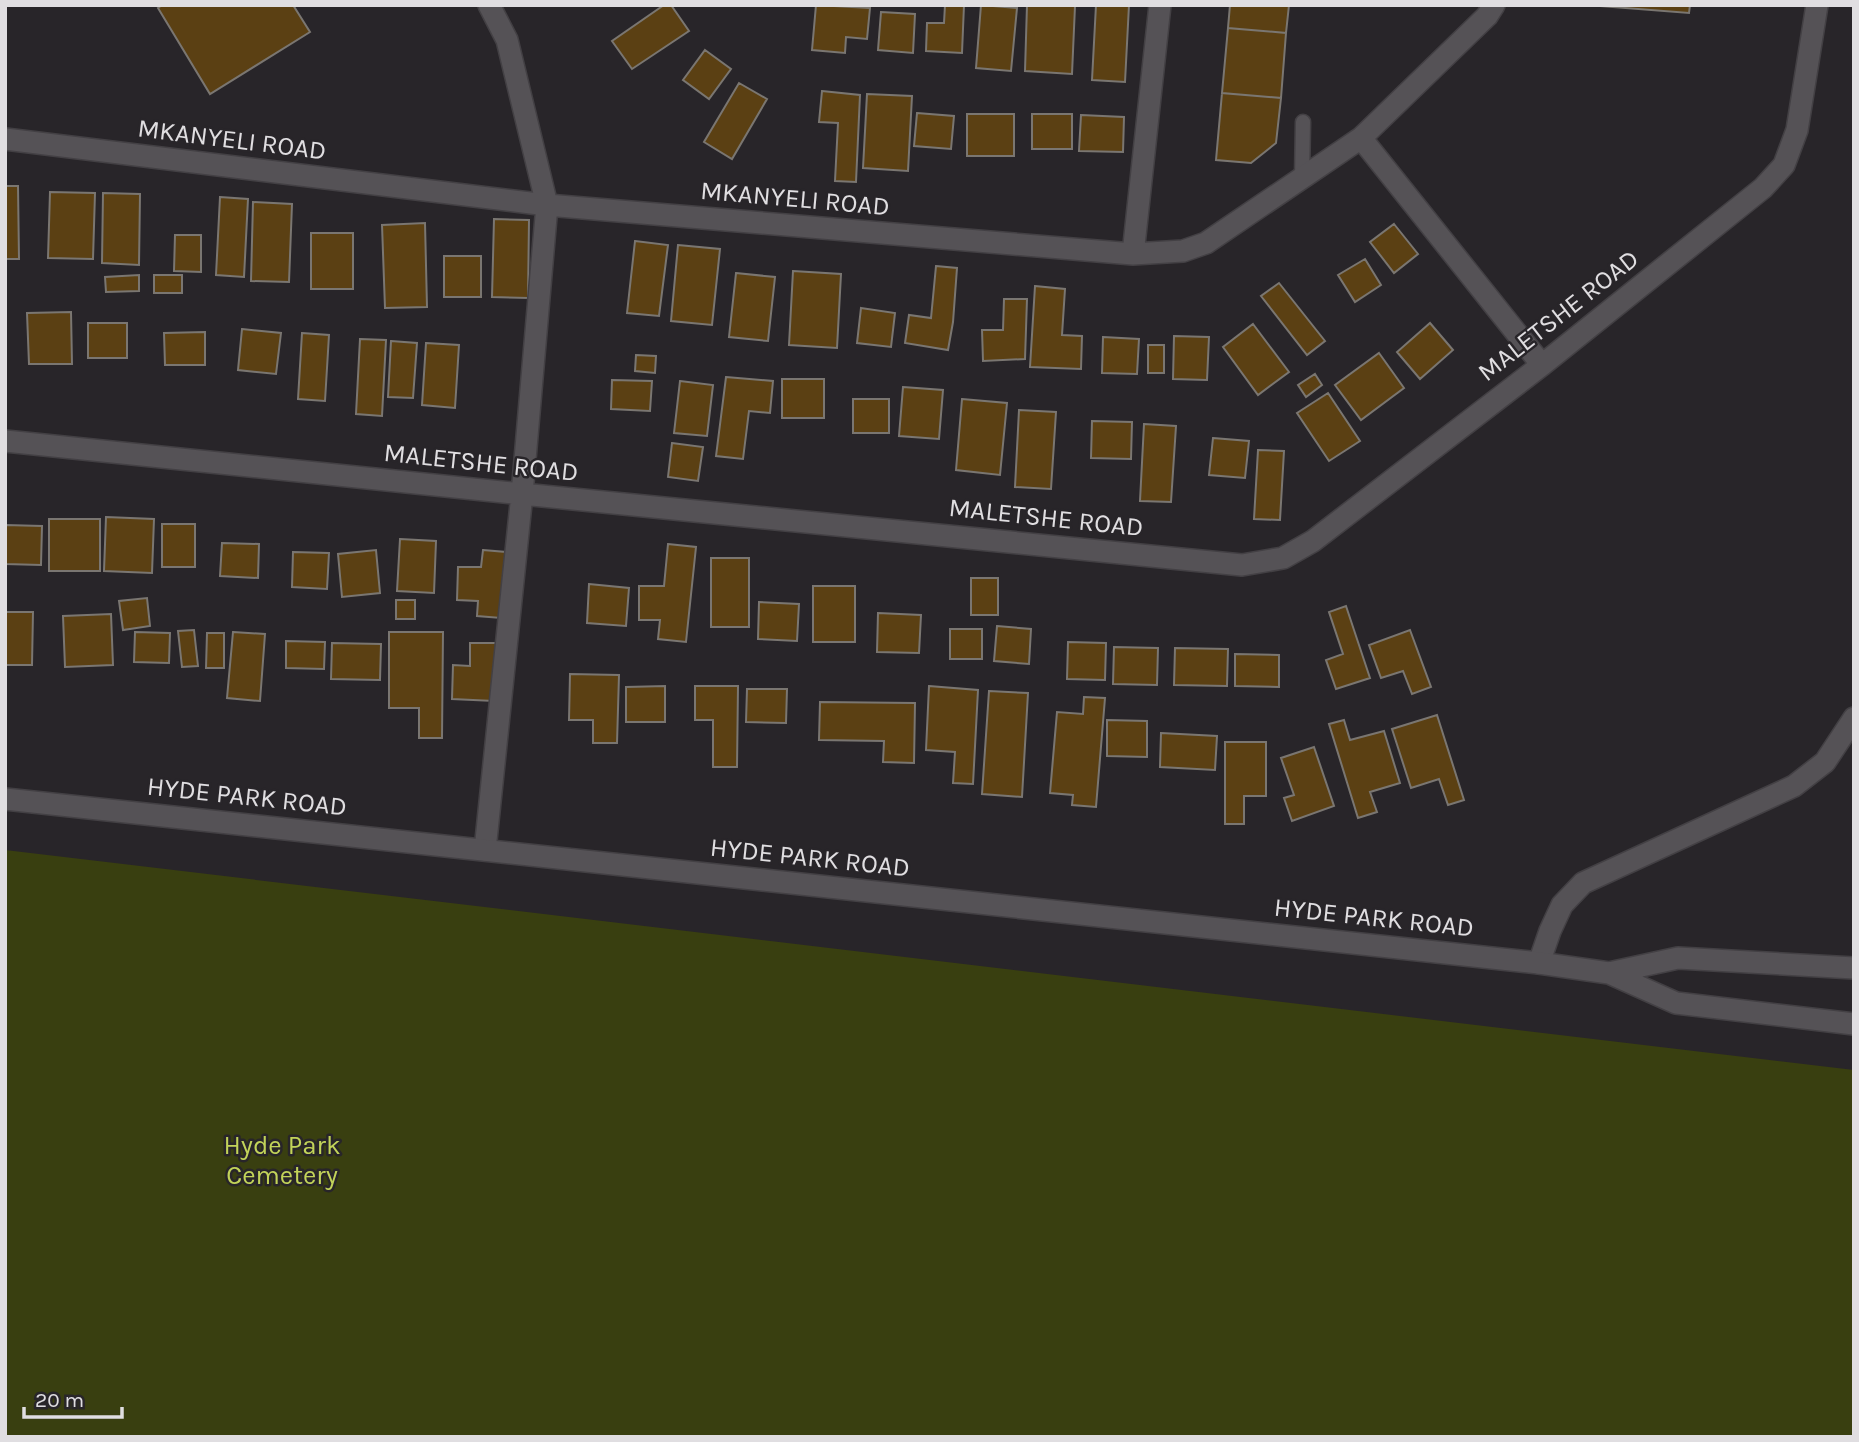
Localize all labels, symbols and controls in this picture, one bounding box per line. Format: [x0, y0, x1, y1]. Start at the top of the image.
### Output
street label: MKANYELI ROAD [136, 113, 328, 166]
street label: MKANYELI ROAD [699, 175, 891, 222]
street label: MALETSHE ROAD [1472, 243, 1645, 388]
street label: MALETSHE ROAD [382, 437, 580, 488]
street label: MALETSHE ROAD [947, 492, 1145, 543]
street label: HYDE PARK ROAD [146, 771, 348, 822]
street label: HYDE PARK ROAD [709, 832, 911, 883]
street label: HYDE PARK ROAD [1273, 892, 1475, 943]
park label: Hyde Park Cemetery [223, 1130, 341, 1191]
scale bar [24, 1376, 122, 1420]
text: 20 m [35, 1388, 84, 1412]

